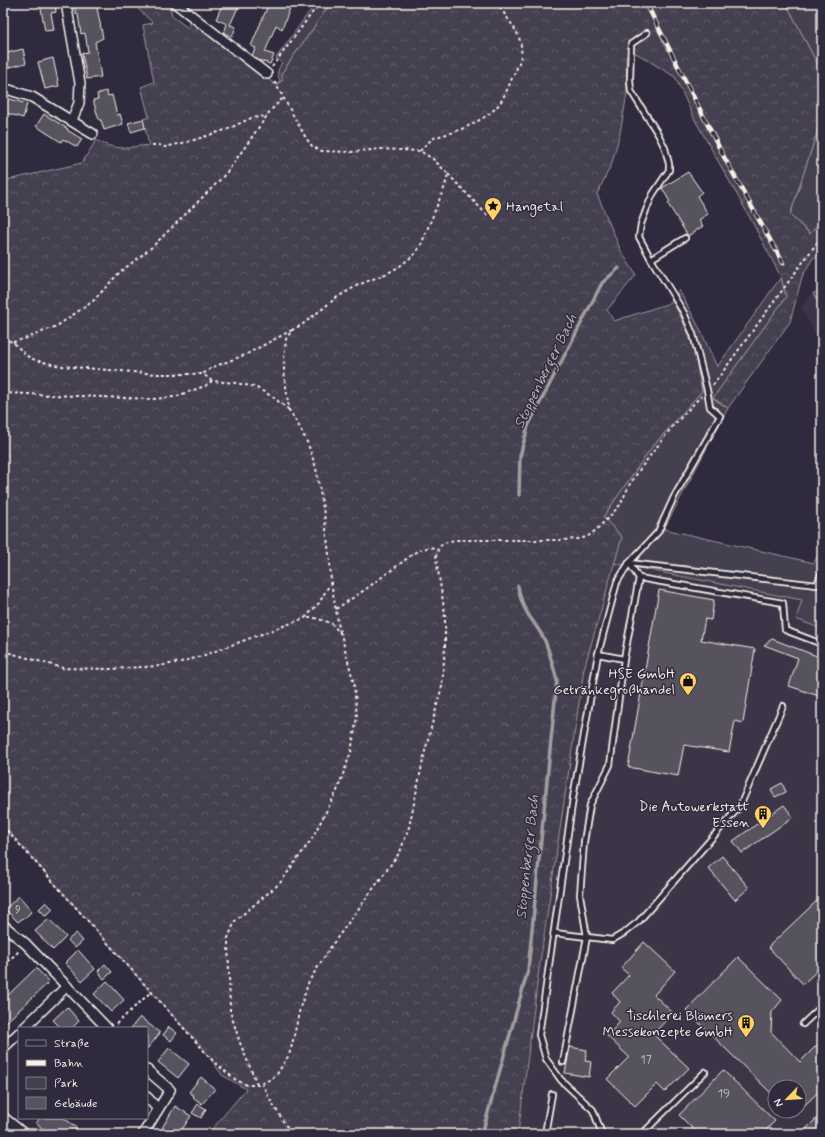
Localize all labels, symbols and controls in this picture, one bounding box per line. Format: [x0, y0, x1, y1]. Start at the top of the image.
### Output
place icon: Hangetal [483, 196, 503, 221]
place label: Hangetal [506, 198, 563, 217]
water label: Stoppenberger Bach [510, 311, 584, 433]
place label: HSE GmbH Getränkegroßhandel [553, 665, 675, 700]
shop icon: HSE GmbH Getränkegroßhandel [678, 671, 698, 696]
water label: Stoppenberger Bach [512, 794, 546, 920]
place label: Die Autowerkstatt Essen [639, 798, 751, 832]
building icon: Die Autowerkstatt Essen [753, 804, 773, 829]
house number: 9 [15, 902, 21, 918]
place label: Tischlerei Blömers Messekonzepte GmbH [603, 1007, 733, 1041]
building icon: Tischlerei Blömers Messekonzepte GmbH [736, 1013, 756, 1038]
legend [18, 1027, 148, 1119]
text: Straße [54, 1036, 89, 1052]
house number: 17 [640, 1052, 652, 1068]
text: Bahn [54, 1056, 84, 1072]
text: Park [54, 1076, 78, 1092]
north arrow [767, 1079, 807, 1119]
house number: 19 [718, 1086, 730, 1102]
text: Gebäude [54, 1096, 97, 1112]
text: N [771, 1097, 787, 1109]

